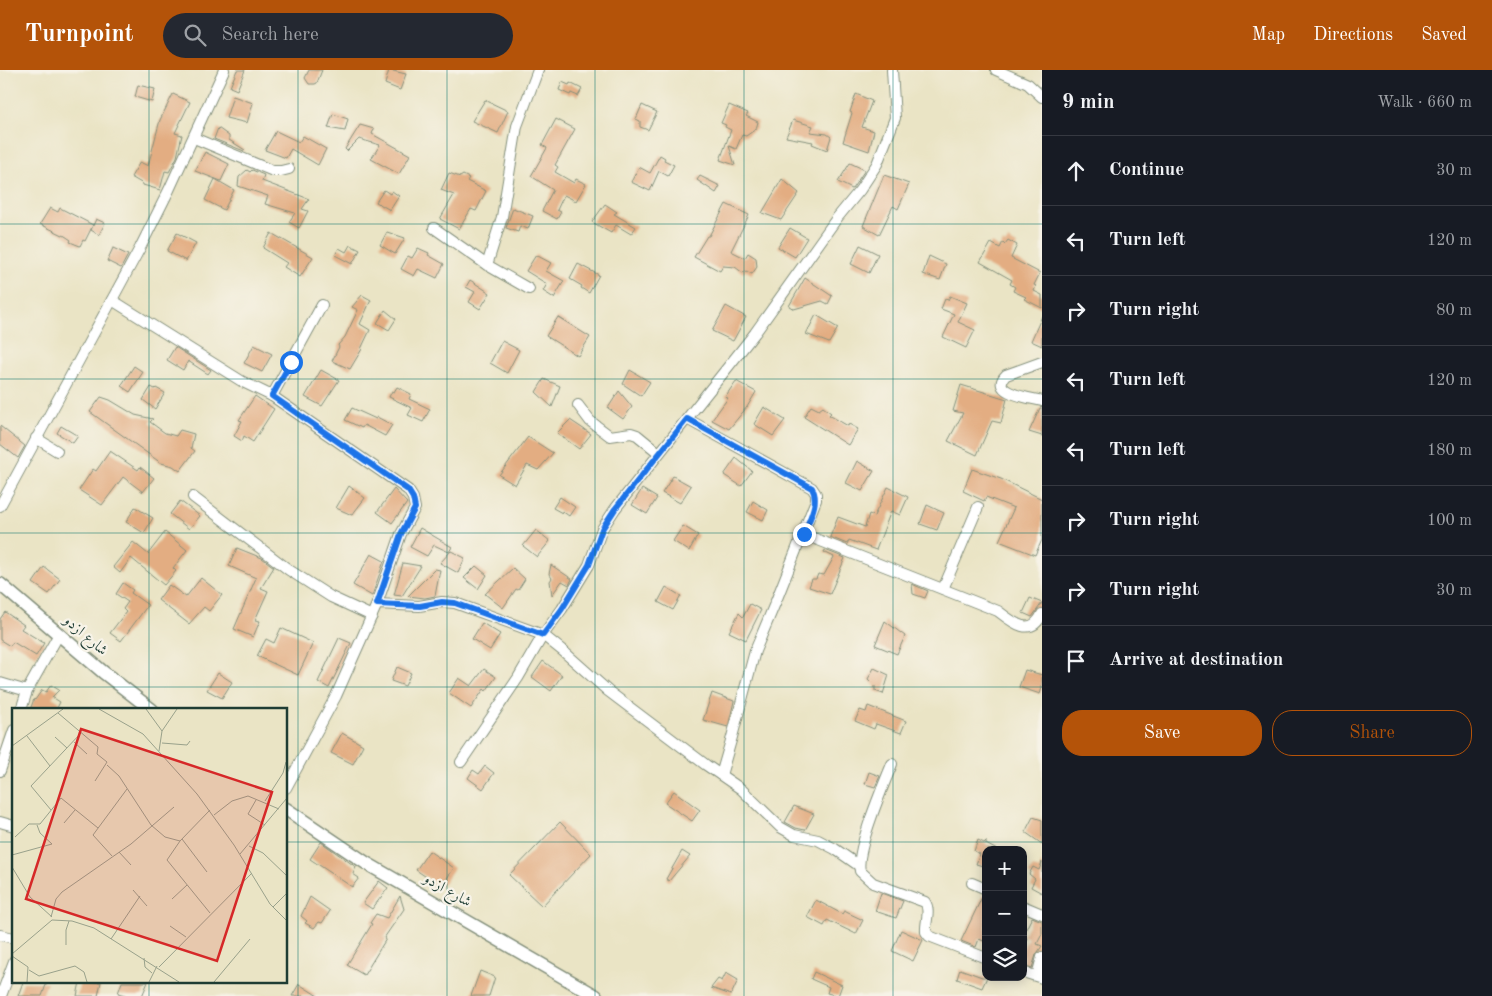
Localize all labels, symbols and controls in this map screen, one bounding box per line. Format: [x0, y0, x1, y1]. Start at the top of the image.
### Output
search box [163, 13, 513, 58]
icon: search [181, 21, 209, 49]
text: Turnpoint [25, 23, 133, 47]
text: Search here [221, 26, 319, 45]
text: Map [1252, 26, 1285, 44]
text: Directions [1313, 26, 1393, 44]
text: Saved [1421, 26, 1467, 44]
text: 9 min [1062, 92, 1115, 113]
text: Walk · 660 m [1377, 95, 1472, 111]
icon: ahead [1062, 157, 1090, 185]
text: Continue [1109, 161, 1184, 180]
text: 30 m [1436, 163, 1472, 179]
icon: left [1062, 227, 1090, 255]
text: Turn left [1109, 231, 1186, 250]
text: 120 m [1427, 233, 1472, 249]
icon: right [1062, 297, 1090, 325]
text: Turn right [1109, 301, 1199, 320]
text: 80 m [1436, 303, 1472, 319]
route start [280, 351, 303, 374]
icon: left [1062, 367, 1090, 395]
text: Turn left [1109, 371, 1186, 390]
text: 120 m [1427, 373, 1472, 389]
icon: left [1062, 437, 1090, 465]
text: Turn left [1109, 441, 1186, 460]
text: 180 m [1427, 443, 1472, 459]
icon: right [1062, 507, 1090, 535]
text: Turn right [1109, 511, 1199, 530]
text: 100 m [1427, 513, 1472, 529]
route end [793, 523, 816, 546]
icon: right [1062, 577, 1090, 605]
text: Turn right [1109, 581, 1199, 600]
text: 30 m [1436, 583, 1472, 599]
street label: شارع ازدو [56, 612, 110, 662]
icon: arrive [1062, 647, 1090, 675]
text: Arrive at destination [1109, 651, 1283, 670]
inset map [12, 708, 288, 984]
button: Save [1062, 710, 1262, 756]
button: Share [1272, 710, 1472, 756]
map controls [982, 846, 1027, 981]
button: + [982, 846, 1027, 891]
street label: شارع ازدو [417, 870, 473, 914]
button: − [982, 891, 1027, 936]
button: layers [982, 936, 1027, 981]

